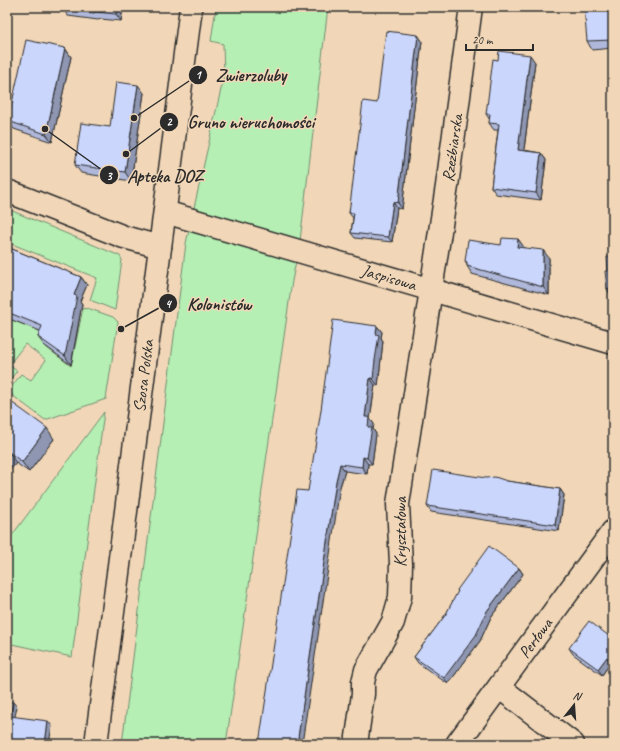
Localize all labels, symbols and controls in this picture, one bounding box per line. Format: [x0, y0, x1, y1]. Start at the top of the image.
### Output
scale bar [466, 26, 533, 52]
text: 20 m [472, 32, 494, 48]
callout: Zwierzoluby [188, 60, 295, 90]
text: Zwierzoluby [216, 64, 288, 86]
text: 1 [195, 67, 202, 83]
callout: Gruno nieruchomości [159, 107, 323, 137]
text: Gruno nieruchomości [188, 111, 317, 133]
street label: Rzeźbiarska [437, 111, 468, 183]
text: 2 [166, 114, 173, 130]
callout: Apteka DOZ [99, 160, 210, 190]
text: Apteka DOZ [127, 165, 206, 187]
text: 3 [106, 168, 113, 184]
street label: Jaspisowa [358, 259, 420, 296]
callout: Kolonistów [158, 288, 259, 318]
text: Kolonistów [187, 293, 253, 315]
text: 4 [165, 296, 172, 312]
street label: Szosa Polska [129, 337, 159, 413]
street label: Kryształowa [390, 496, 411, 567]
street label: Perłowa [514, 613, 558, 662]
north arrow [554, 685, 594, 725]
text: N [572, 688, 584, 704]

